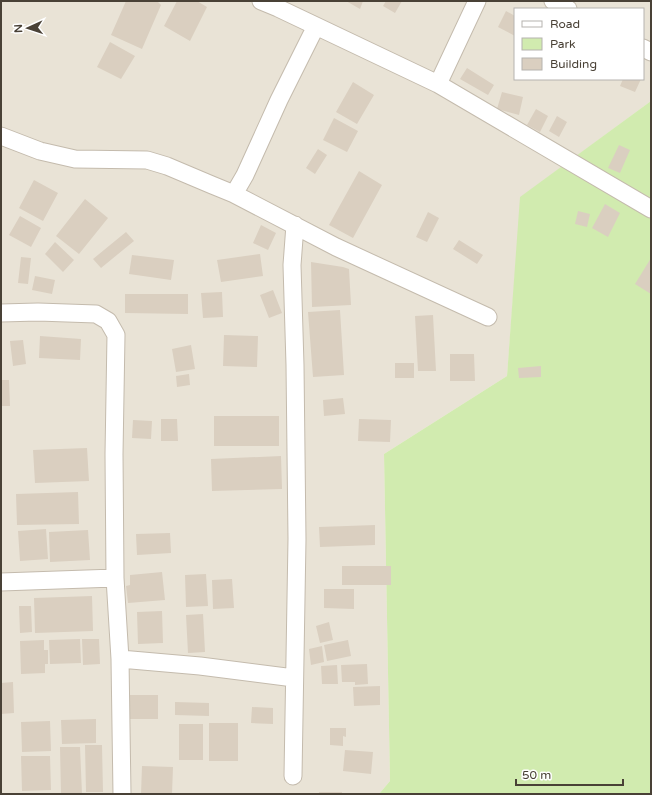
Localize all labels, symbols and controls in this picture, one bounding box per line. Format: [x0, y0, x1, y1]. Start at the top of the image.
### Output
north arrow [8, 8, 48, 48]
legend [514, 8, 644, 80]
text: Road [550, 17, 580, 31]
text: N [12, 24, 25, 33]
text: Park [550, 37, 576, 51]
text: Building [550, 57, 597, 71]
scale bar [516, 761, 623, 787]
text: 50 m [522, 768, 551, 782]

